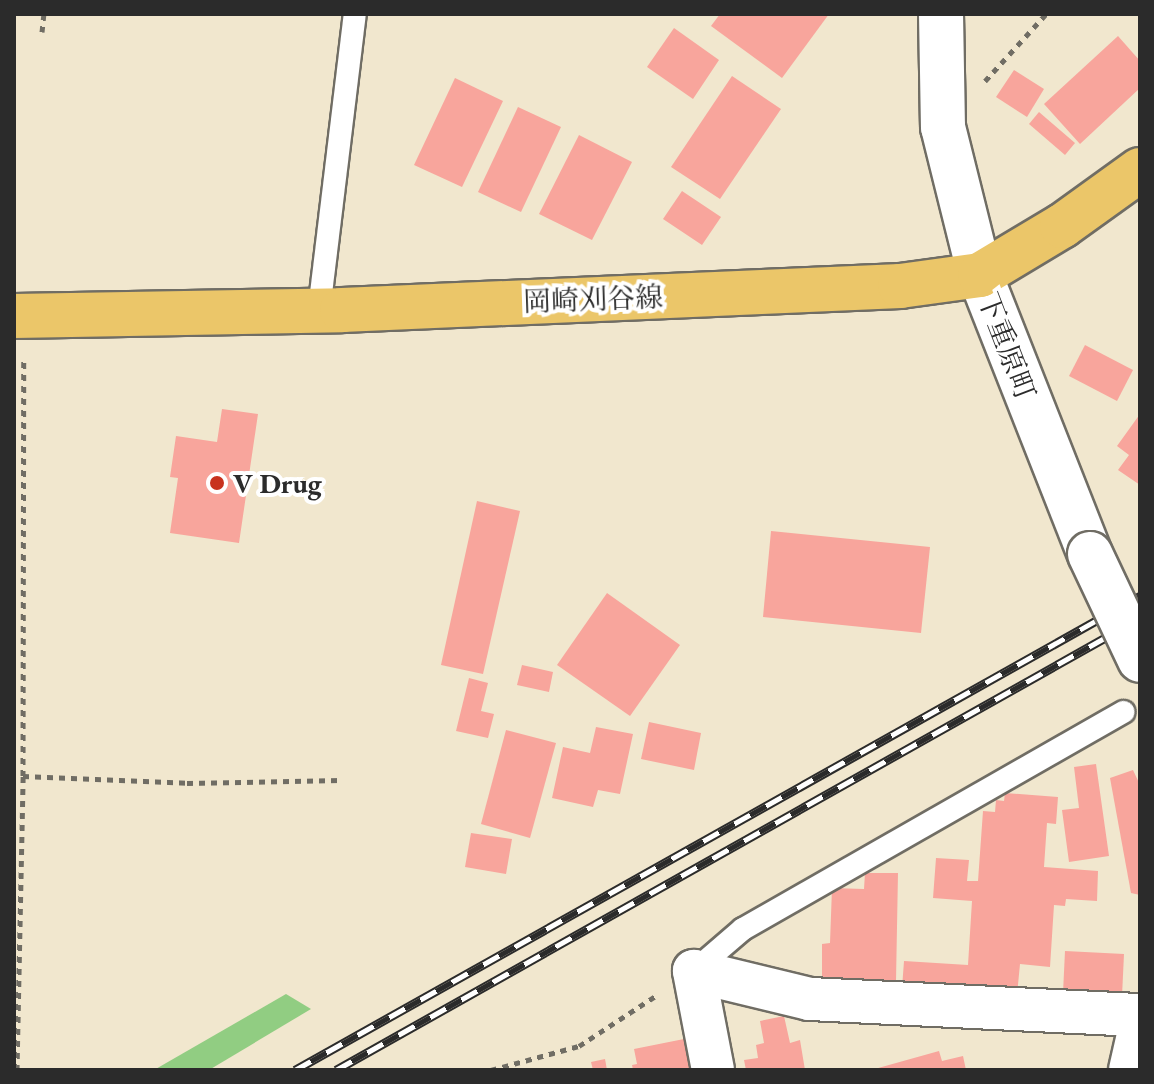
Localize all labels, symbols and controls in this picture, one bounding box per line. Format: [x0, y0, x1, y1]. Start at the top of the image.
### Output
street label: 岡崎刈谷線 [522, 280, 664, 318]
street label: 下重原町 [971, 288, 1043, 404]
place label: V Drug [233, 466, 322, 500]
marker: V Drug [208, 474, 226, 492]

